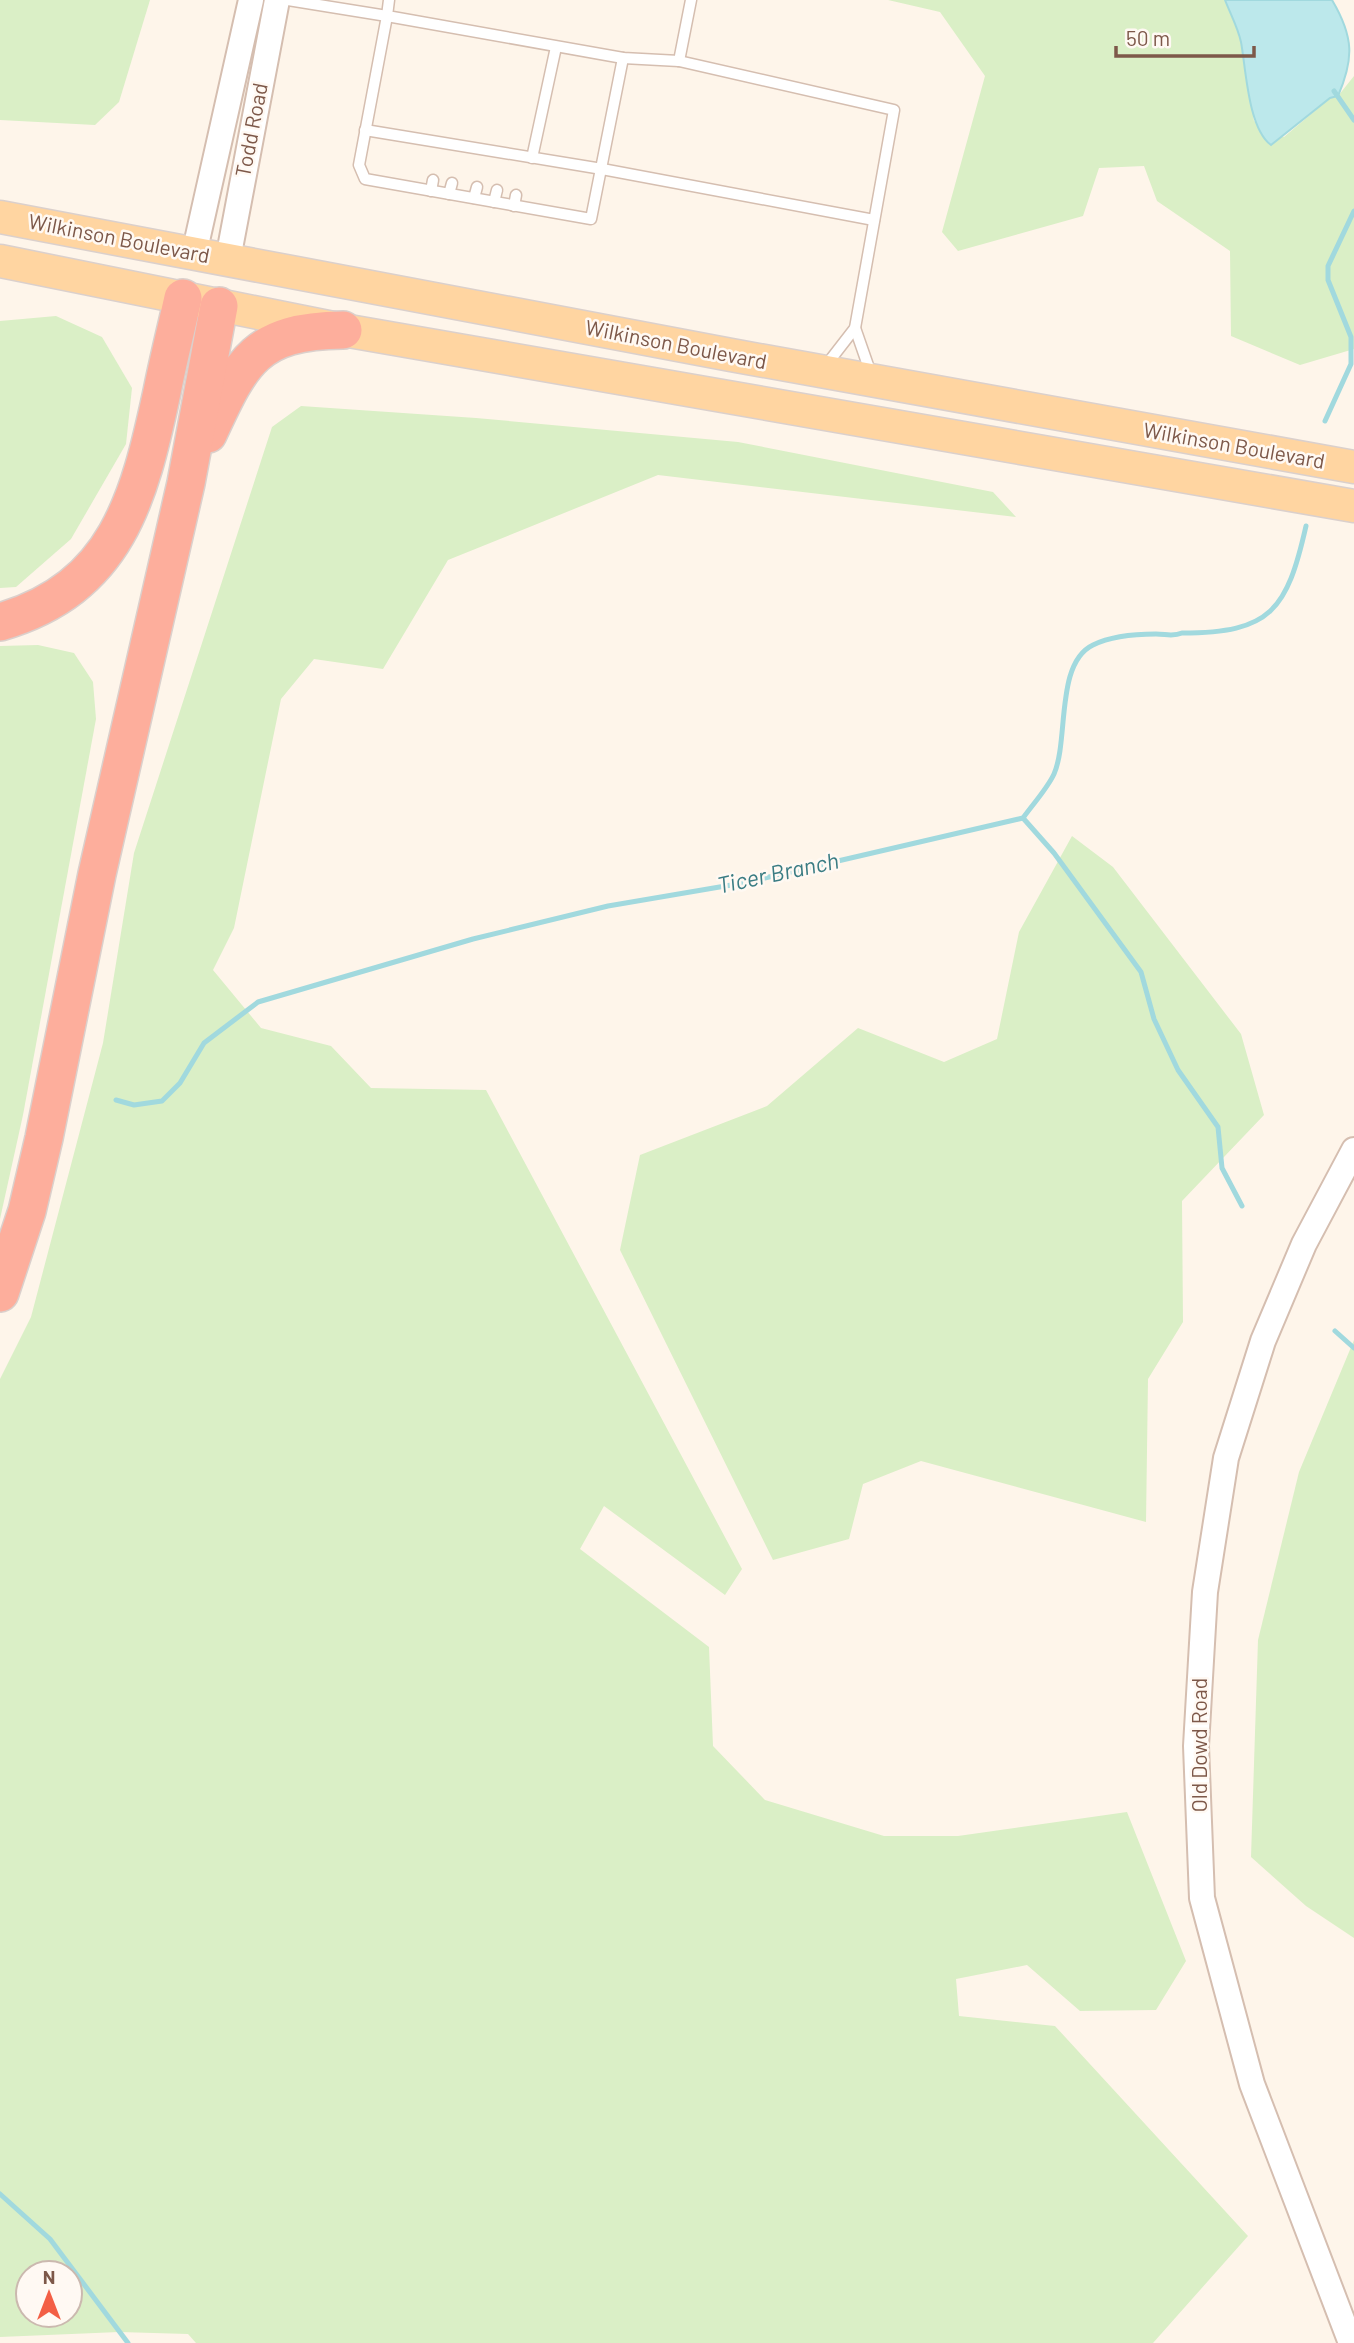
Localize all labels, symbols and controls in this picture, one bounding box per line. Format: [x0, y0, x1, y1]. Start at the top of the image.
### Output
scale bar [1116, 14, 1254, 58]
text: 50 m [1126, 25, 1170, 50]
street label: Todd Road [229, 80, 272, 179]
street label: Wilkinson Boulevard [27, 208, 212, 267]
street label: Wilkinson Boulevard [584, 314, 769, 373]
street label: Wilkinson Boulevard [1141, 416, 1327, 473]
water label: Ticer Branch [714, 845, 841, 899]
street label: Old Dowd Road [1186, 1678, 1211, 1812]
north arrow [14, 2259, 84, 2329]
text: N [43, 2265, 55, 2288]

